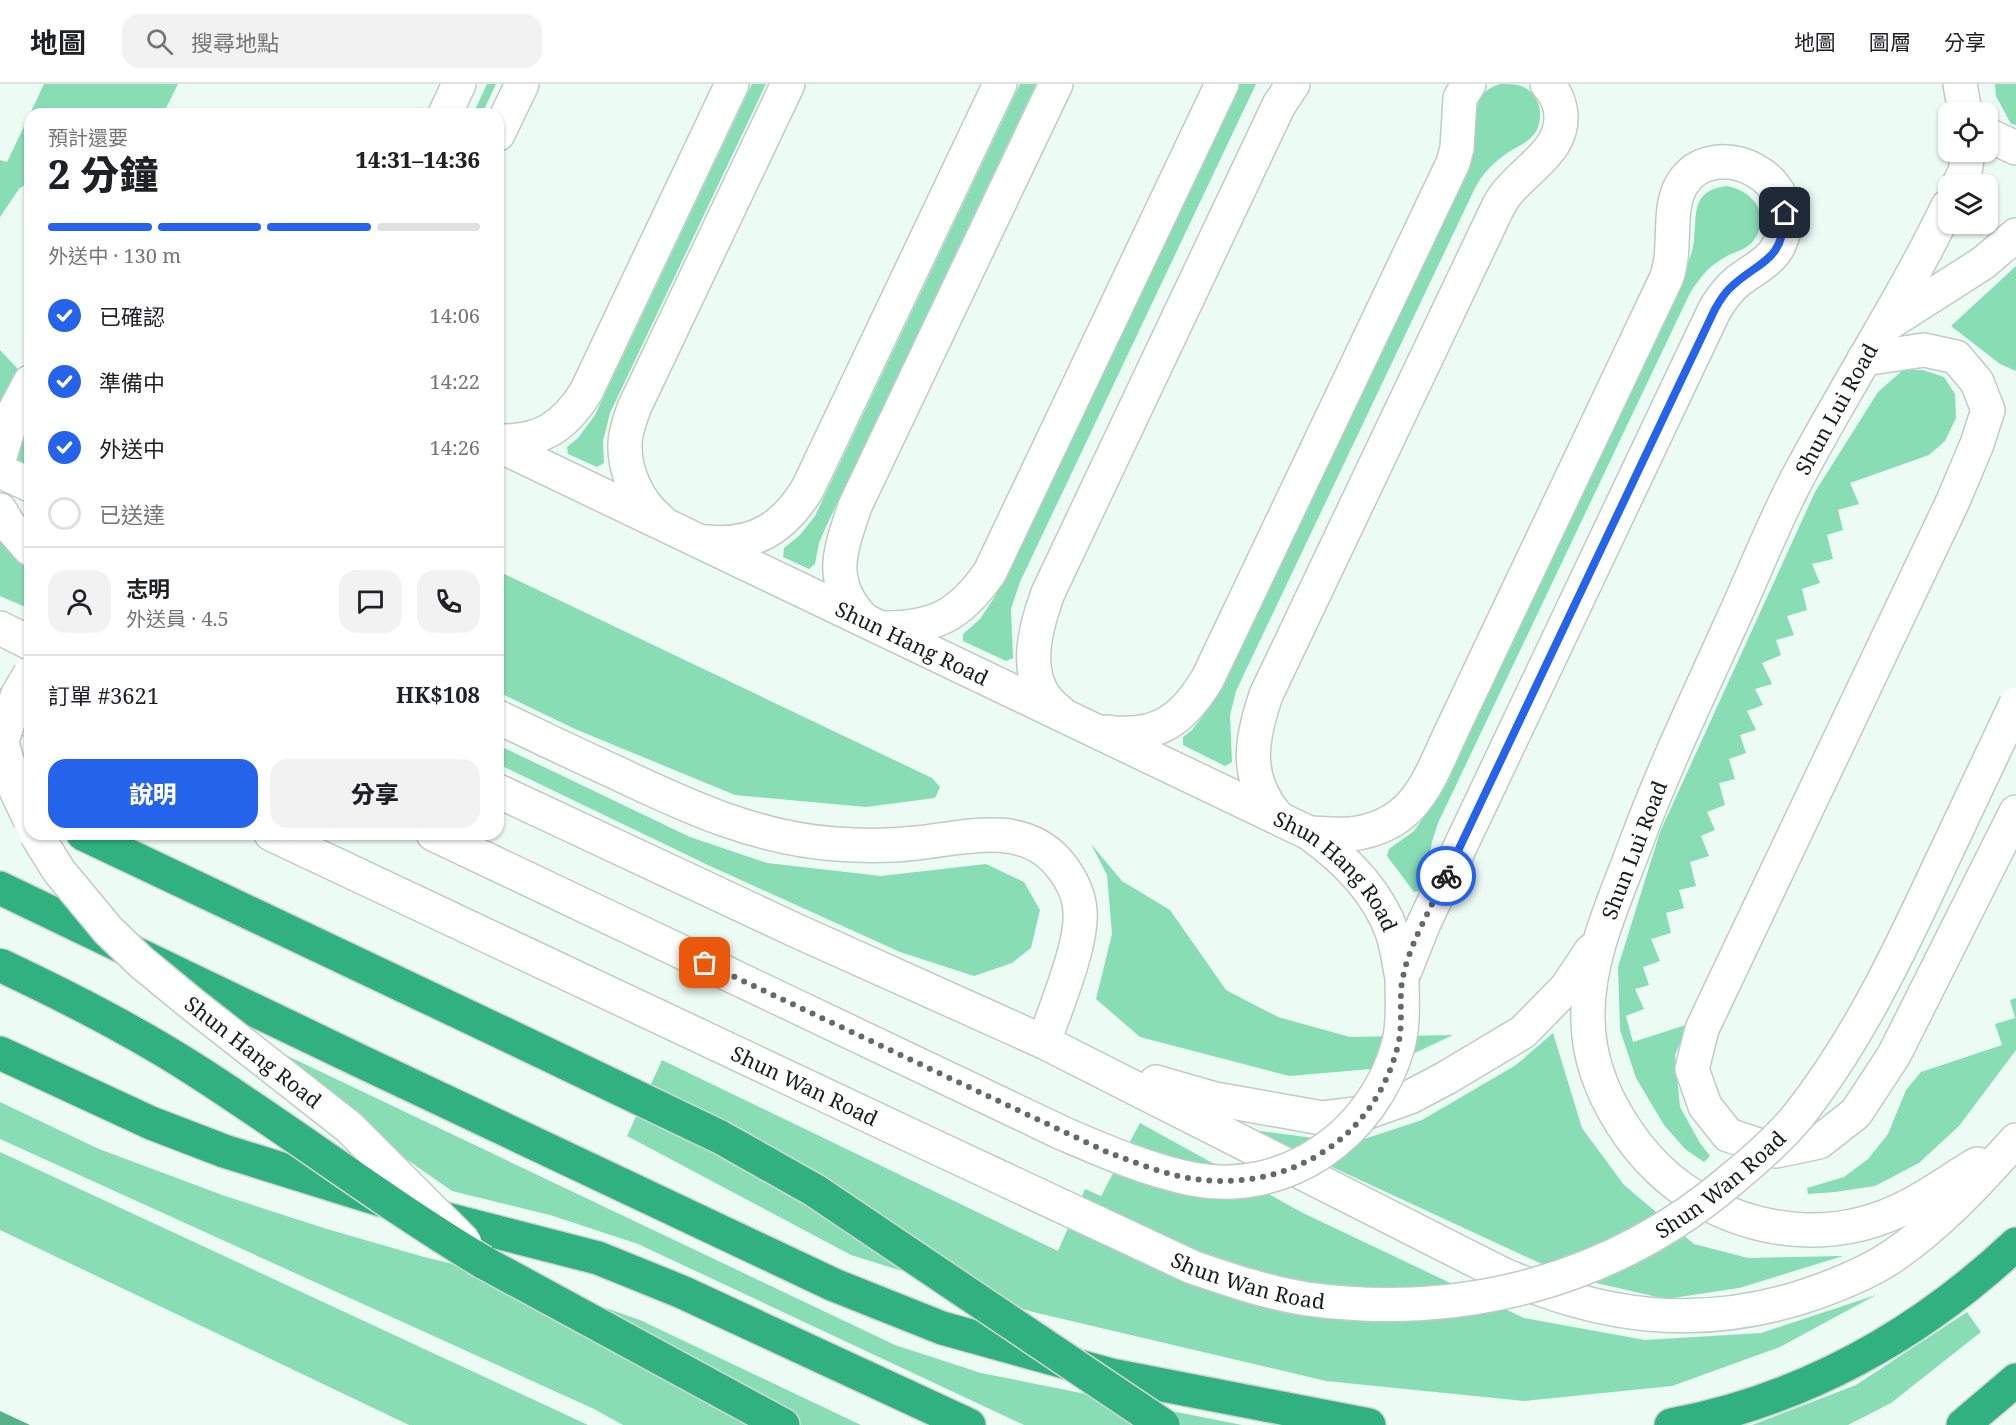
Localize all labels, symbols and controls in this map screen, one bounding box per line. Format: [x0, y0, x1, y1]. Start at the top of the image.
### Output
search box [122, 14, 542, 68]
text: 地圖 [30, 23, 86, 61]
icon: search [143, 25, 176, 58]
text: 搜尋地點 [191, 27, 279, 57]
text: 地圖 [1794, 28, 1836, 56]
text: 圖層 [1869, 28, 1911, 56]
text: 分享 [1944, 28, 1986, 56]
map controls [1938, 102, 1998, 234]
button: locate [1938, 102, 1998, 162]
text: 預計還要 [48, 124, 128, 151]
text: 14:31–14:36 [356, 144, 480, 174]
text: 2 分鐘 [48, 147, 158, 200]
button: layers [1938, 174, 1998, 234]
pin [1759, 187, 1810, 238]
icon: home [1768, 196, 1801, 229]
text: 外送中 · 130 m [48, 242, 181, 269]
icon: check [48, 299, 81, 332]
text: 已確認 [99, 301, 165, 331]
text: 14:06 [430, 302, 480, 329]
street label: Shun Lui Road [1788, 338, 1884, 480]
icon: check [48, 365, 81, 398]
text: 準備中 [99, 367, 165, 397]
text: 14:22 [430, 368, 480, 395]
icon: check [48, 431, 81, 464]
text: 外送中 [99, 433, 165, 463]
text: 14:26 [430, 434, 480, 461]
text: 已送達 [99, 499, 165, 529]
button: person [48, 570, 111, 633]
button: chat [339, 570, 402, 633]
button: phone [417, 570, 480, 633]
text: 志明 [126, 573, 170, 603]
street label: Shun Hang Road [831, 595, 993, 692]
text: 外送員 · 4.5 [126, 605, 229, 632]
text: HK$108 [396, 679, 480, 709]
text: 訂單 #3621 [48, 680, 159, 710]
button: 說明 [48, 759, 258, 828]
button: 分享 [270, 759, 480, 828]
street label: Shun Lui Road [1595, 777, 1673, 923]
street label: Shun Hang Road [1269, 804, 1404, 936]
courier [1416, 846, 1476, 906]
icon: bike [1430, 860, 1463, 893]
pin [679, 937, 730, 988]
icon: bag [688, 946, 721, 979]
street label: Shun Hang Road [179, 990, 327, 1114]
street label: Shun Wan Road [727, 1039, 883, 1132]
street label: Shun Wan Road [1650, 1124, 1792, 1245]
street label: Shun Wan Road [1167, 1245, 1327, 1315]

